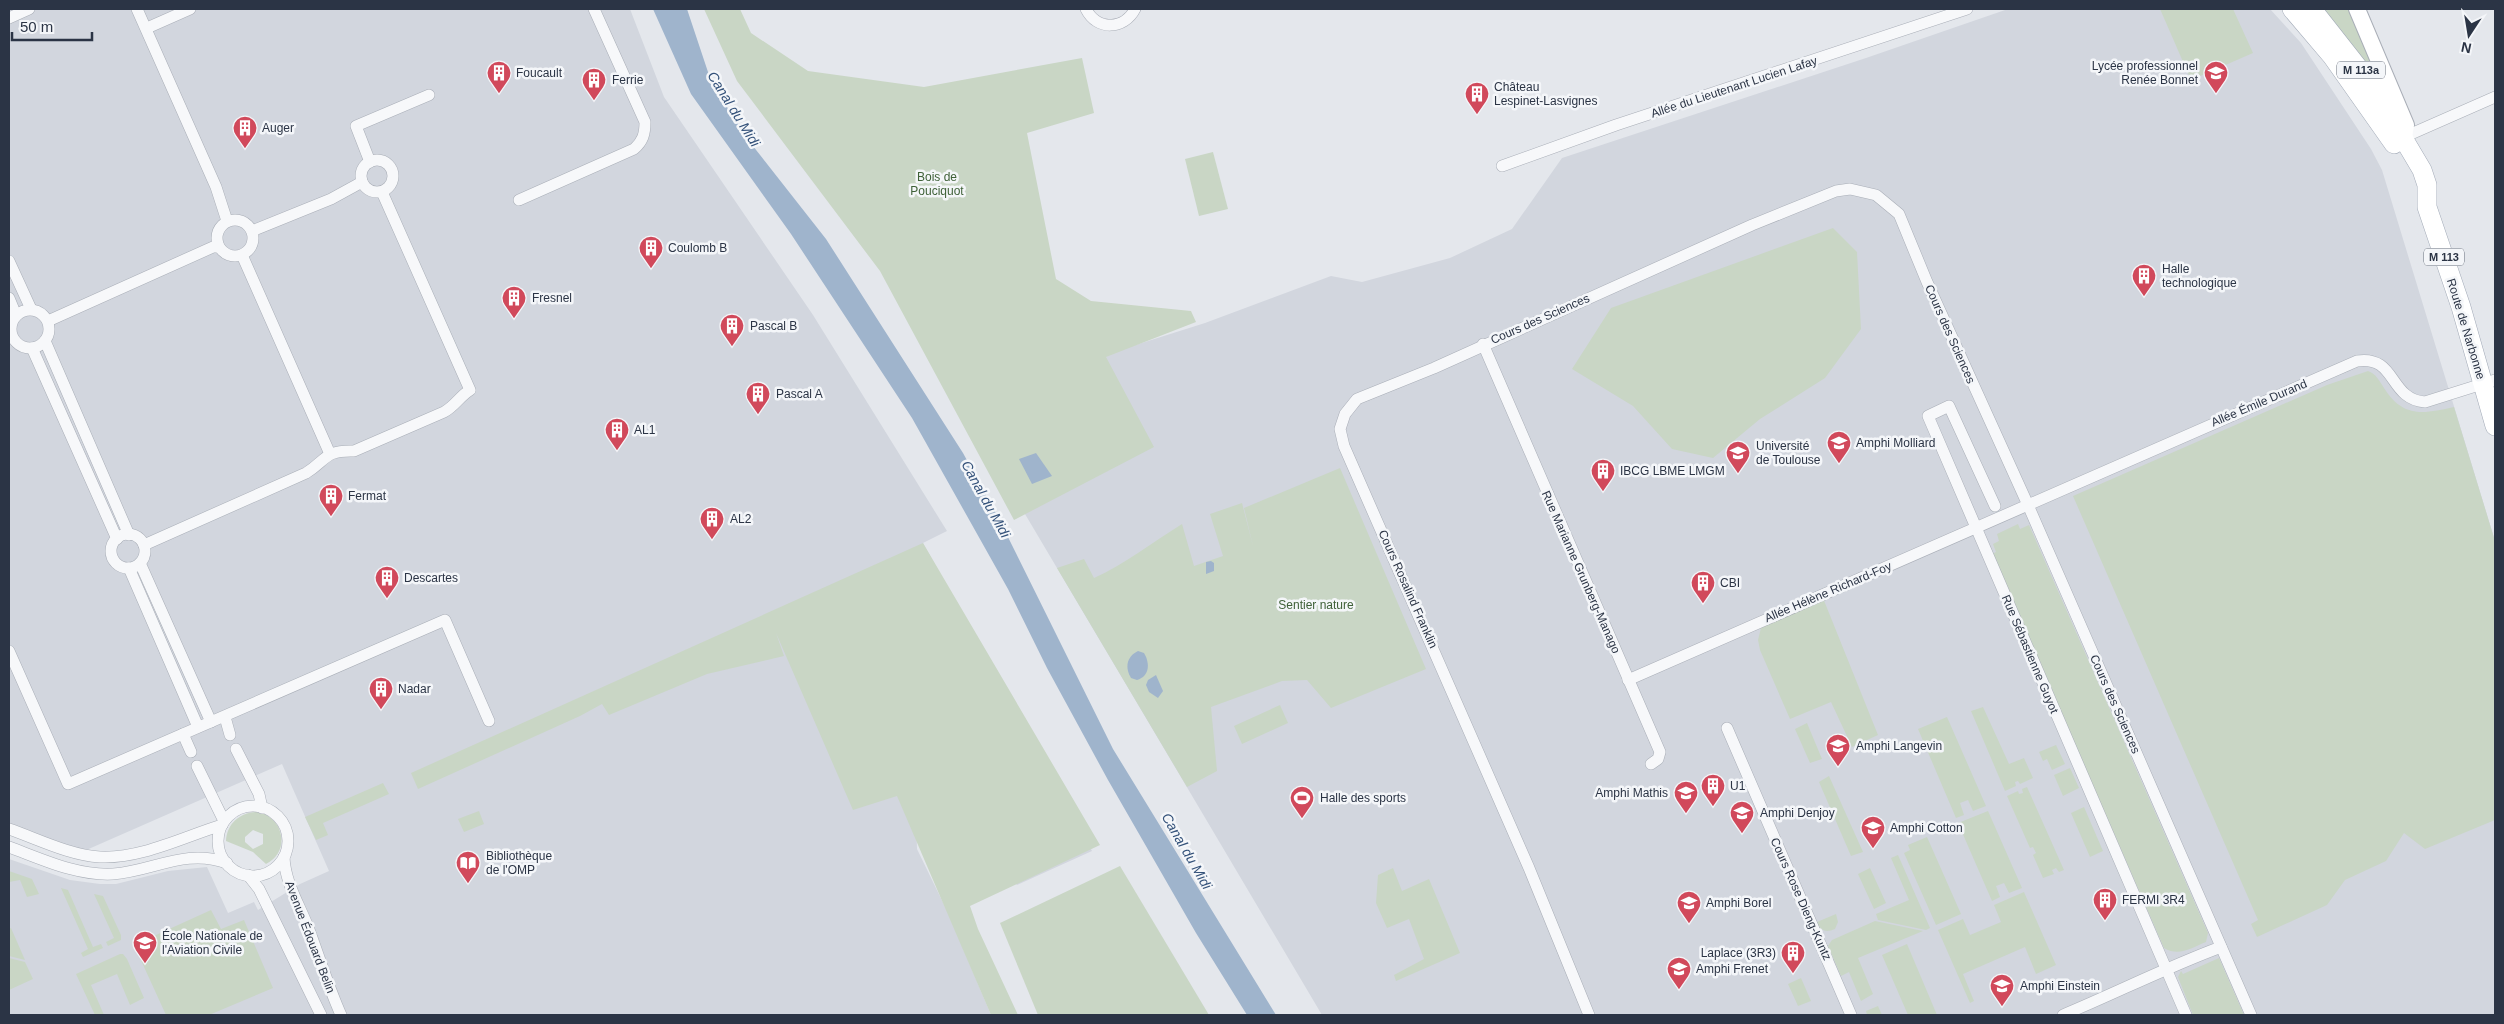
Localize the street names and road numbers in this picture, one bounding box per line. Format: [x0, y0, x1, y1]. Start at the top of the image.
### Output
street label: Allée du Lieutenant Lucien Lafay [1649, 53, 1819, 121]
road number: M 113a [2337, 62, 2385, 78]
road number: M 113 [2424, 248, 2464, 266]
street label: Route de Narbonne [2444, 277, 2488, 381]
street label: Cours des Sciences [1922, 282, 1978, 386]
street label: Cours des Sciences [1488, 291, 1592, 347]
street label: Allée Émile Durand [2209, 376, 2309, 430]
street label: Rue Marianne Grunberg-Manago [1539, 488, 1623, 656]
street label: Cours Rosalind Franklin [1376, 528, 1440, 650]
street label: Allée Hélène Richard-Foy [1762, 559, 1894, 625]
street label: Rue Sébastienne Guyot [1999, 593, 2062, 716]
street label: Cours des Sciences [2087, 652, 2143, 756]
street label: Cours Rose Dieng-Kuntz [1768, 836, 1834, 962]
street label: Avenue Édouard Belin [282, 878, 339, 995]

